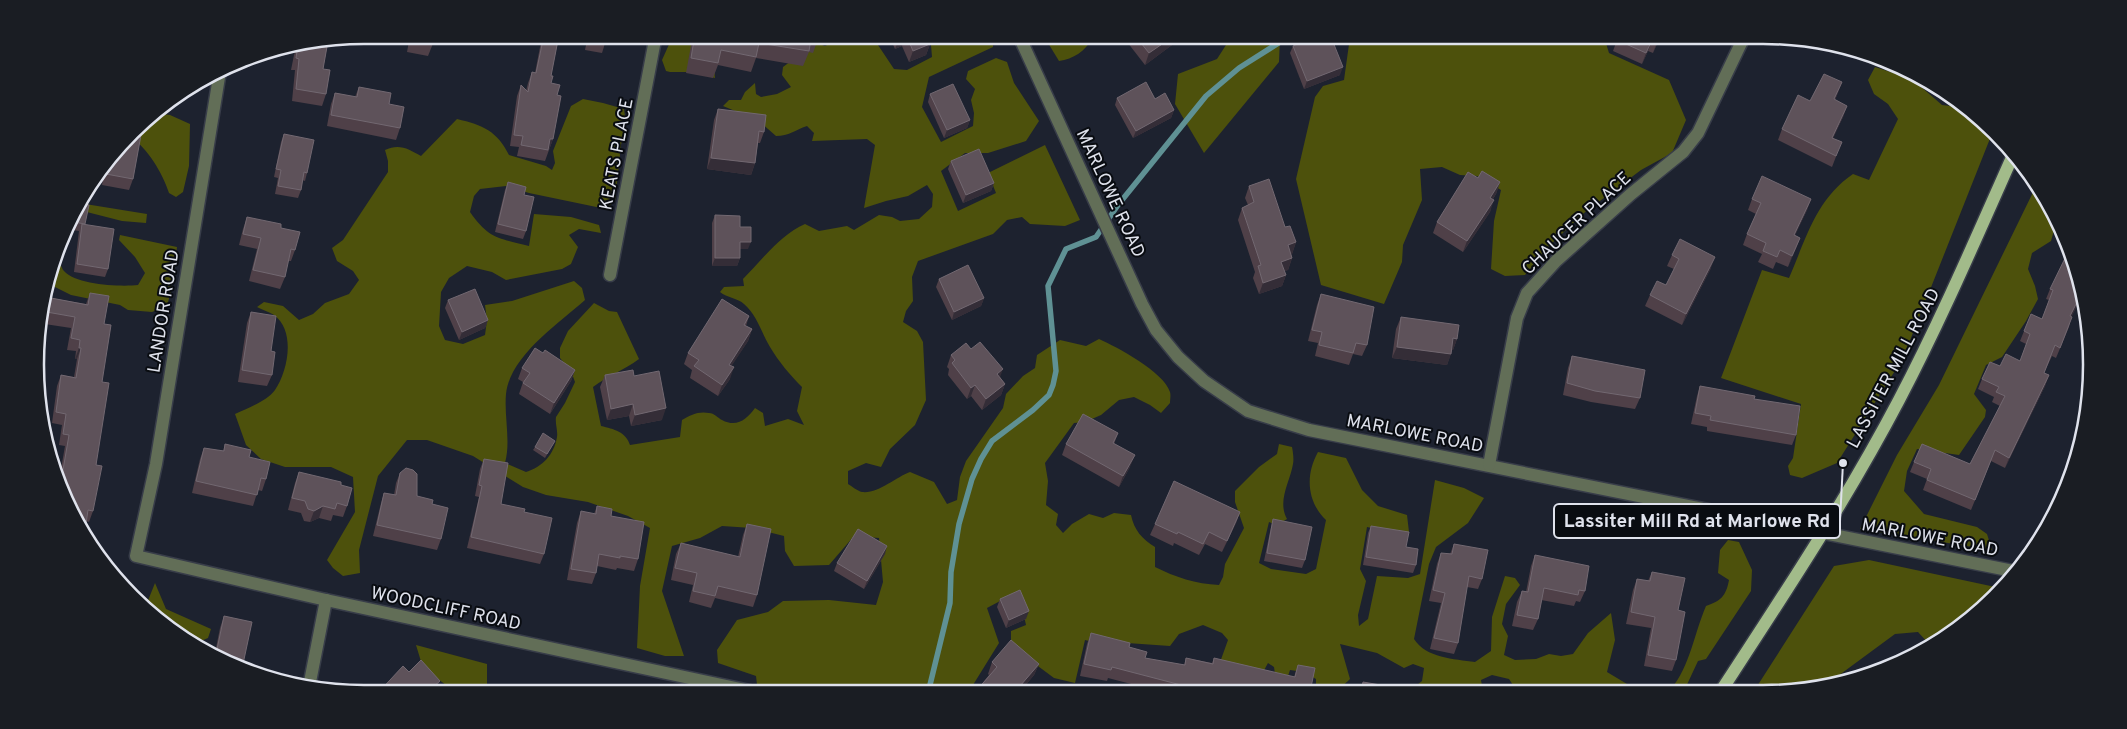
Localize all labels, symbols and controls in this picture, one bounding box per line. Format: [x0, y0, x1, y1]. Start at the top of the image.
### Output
street label: KEATS PLACE [595, 96, 640, 212]
street label: MARLOWE ROAD [1070, 126, 1149, 261]
street label: CHAUCER PLACE [1517, 167, 1637, 281]
street label: LANDOR ROAD [143, 248, 186, 375]
street label: LASSITER MILL ROAD [1842, 285, 1946, 453]
street label: MARLOWE ROAD [1344, 410, 1485, 459]
callout: Lassiter Mill Rd at Marlowe Rd [1554, 504, 1840, 538]
text: Lassiter Mill Rd at Marlowe Rd [1564, 510, 1830, 534]
street label: MARLOWE ROAD [1859, 514, 2000, 563]
street label: WOODCLIFF ROAD [368, 582, 523, 637]

